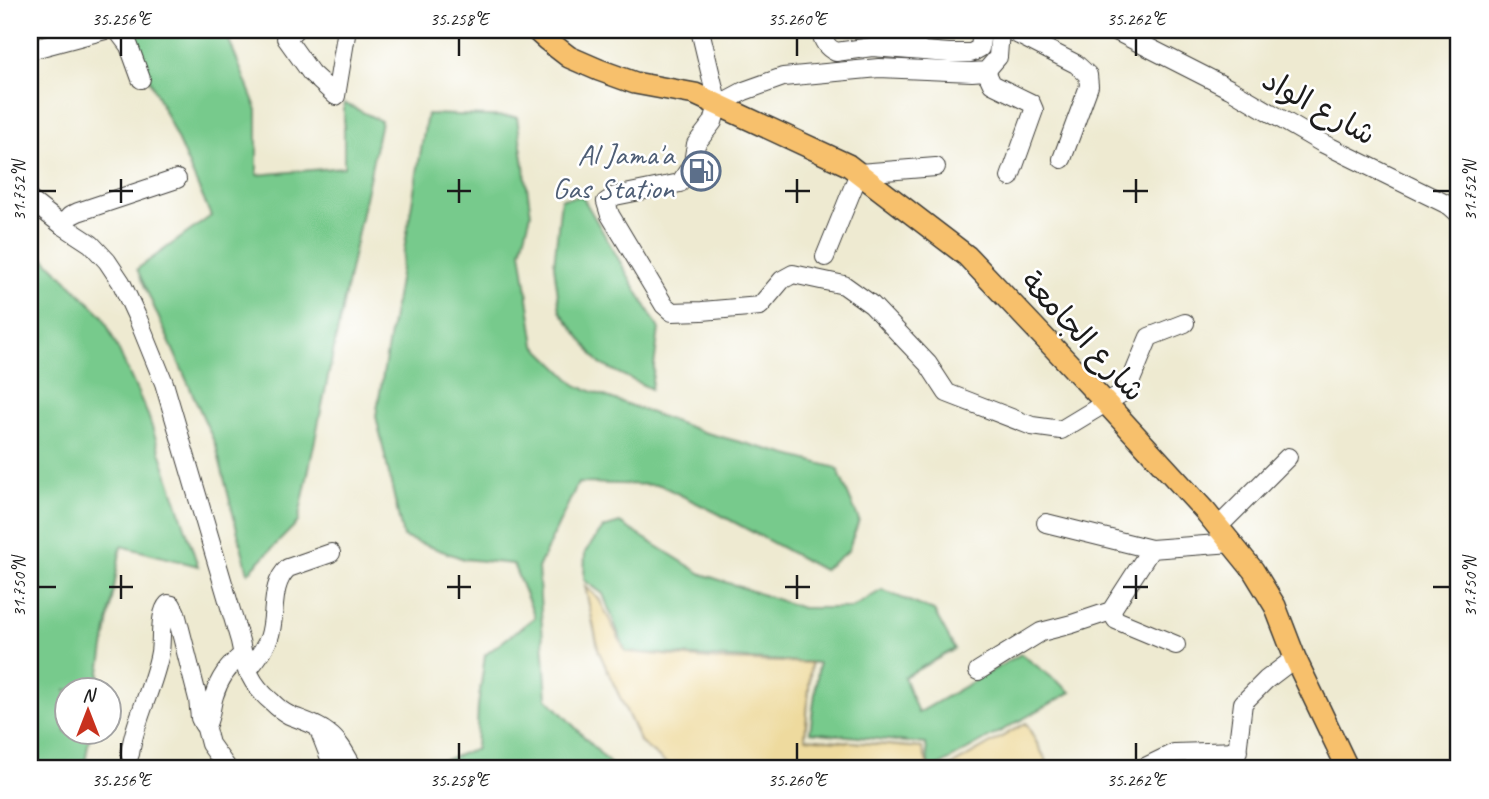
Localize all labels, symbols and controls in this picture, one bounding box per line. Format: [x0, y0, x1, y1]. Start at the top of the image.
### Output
text: 35.256°E [92, 8, 153, 30]
text: 35.258°E [430, 8, 491, 30]
text: 35.260°E [768, 8, 829, 30]
text: 35.262°E [1107, 8, 1168, 30]
street label: شارع الواد [1255, 60, 1382, 155]
place label: Al Jama'a Gas Station [553, 135, 676, 207]
fuel station icon: Al Jama'a Gas Station [680, 150, 722, 192]
text: 31.752°N [8, 158, 30, 221]
text: 31.752°N [1459, 158, 1481, 221]
street label: شارع الجامعة [1011, 263, 1153, 411]
text: 31.750°N [8, 554, 30, 617]
text: 31.750°N [1459, 554, 1481, 617]
north arrow [52, 676, 122, 746]
text: N [82, 683, 97, 707]
text: 35.256°E [92, 769, 153, 791]
text: 35.258°E [430, 769, 491, 791]
text: 35.260°E [768, 769, 829, 791]
text: 35.262°E [1107, 769, 1168, 791]

